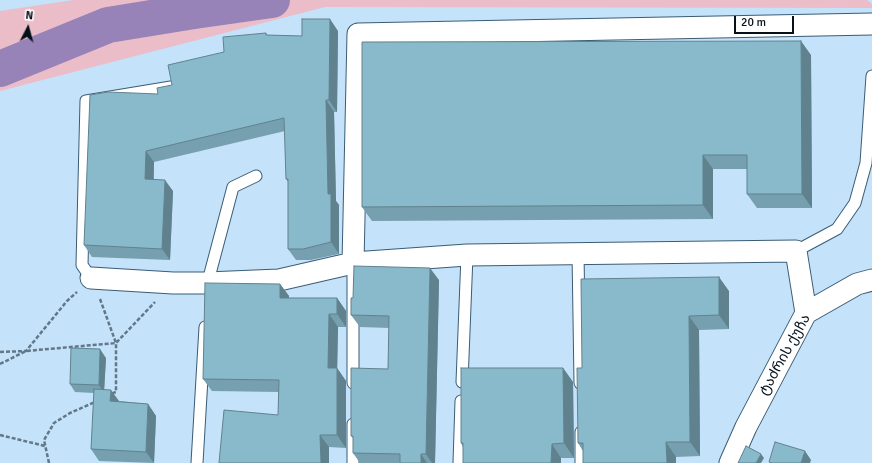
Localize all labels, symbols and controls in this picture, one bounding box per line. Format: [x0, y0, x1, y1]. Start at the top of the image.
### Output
north arrow [8, 8, 48, 48]
scale bar [736, 8, 796, 34]
text: N [25, 9, 34, 22]
text: 20 m [741, 15, 766, 30]
street label: ტაძრის ქუჩა [756, 311, 814, 399]

